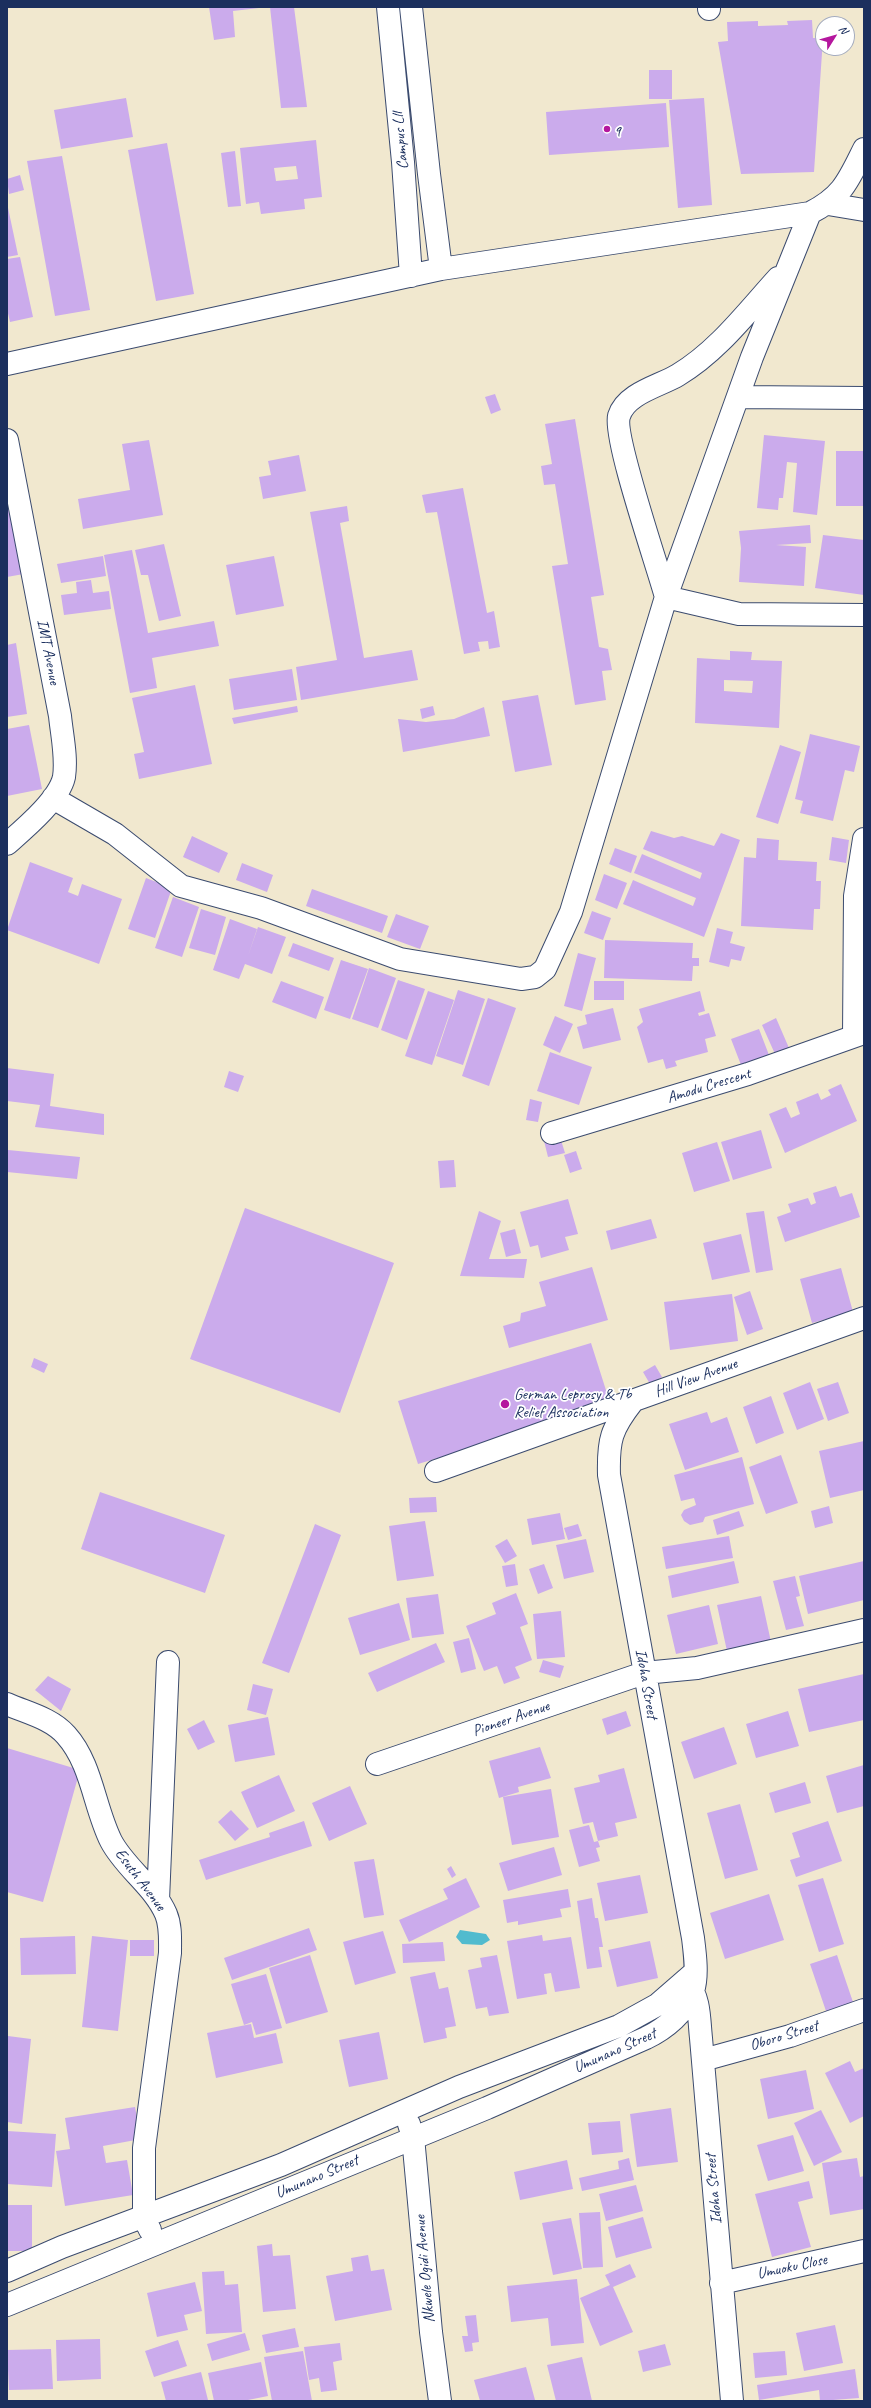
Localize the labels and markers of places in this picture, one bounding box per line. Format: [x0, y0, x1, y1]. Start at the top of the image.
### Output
place label: q [615, 119, 621, 139]
marker: q [602, 124, 612, 134]
place label: German Leprosy & Tb Relief Association [514, 1385, 631, 1423]
marker: German Leprosy & Tb Relief Association [499, 1398, 511, 1410]

